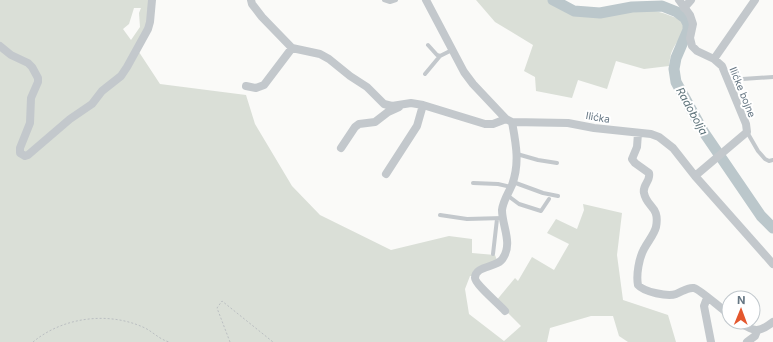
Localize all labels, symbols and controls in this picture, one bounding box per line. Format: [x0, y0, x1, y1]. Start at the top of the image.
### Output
street label: Ilićke bojne [727, 65, 759, 119]
water label: Radobolja [673, 85, 711, 138]
street label: Ilićka [585, 109, 611, 125]
north arrow [721, 290, 761, 330]
text: N [737, 293, 745, 307]

